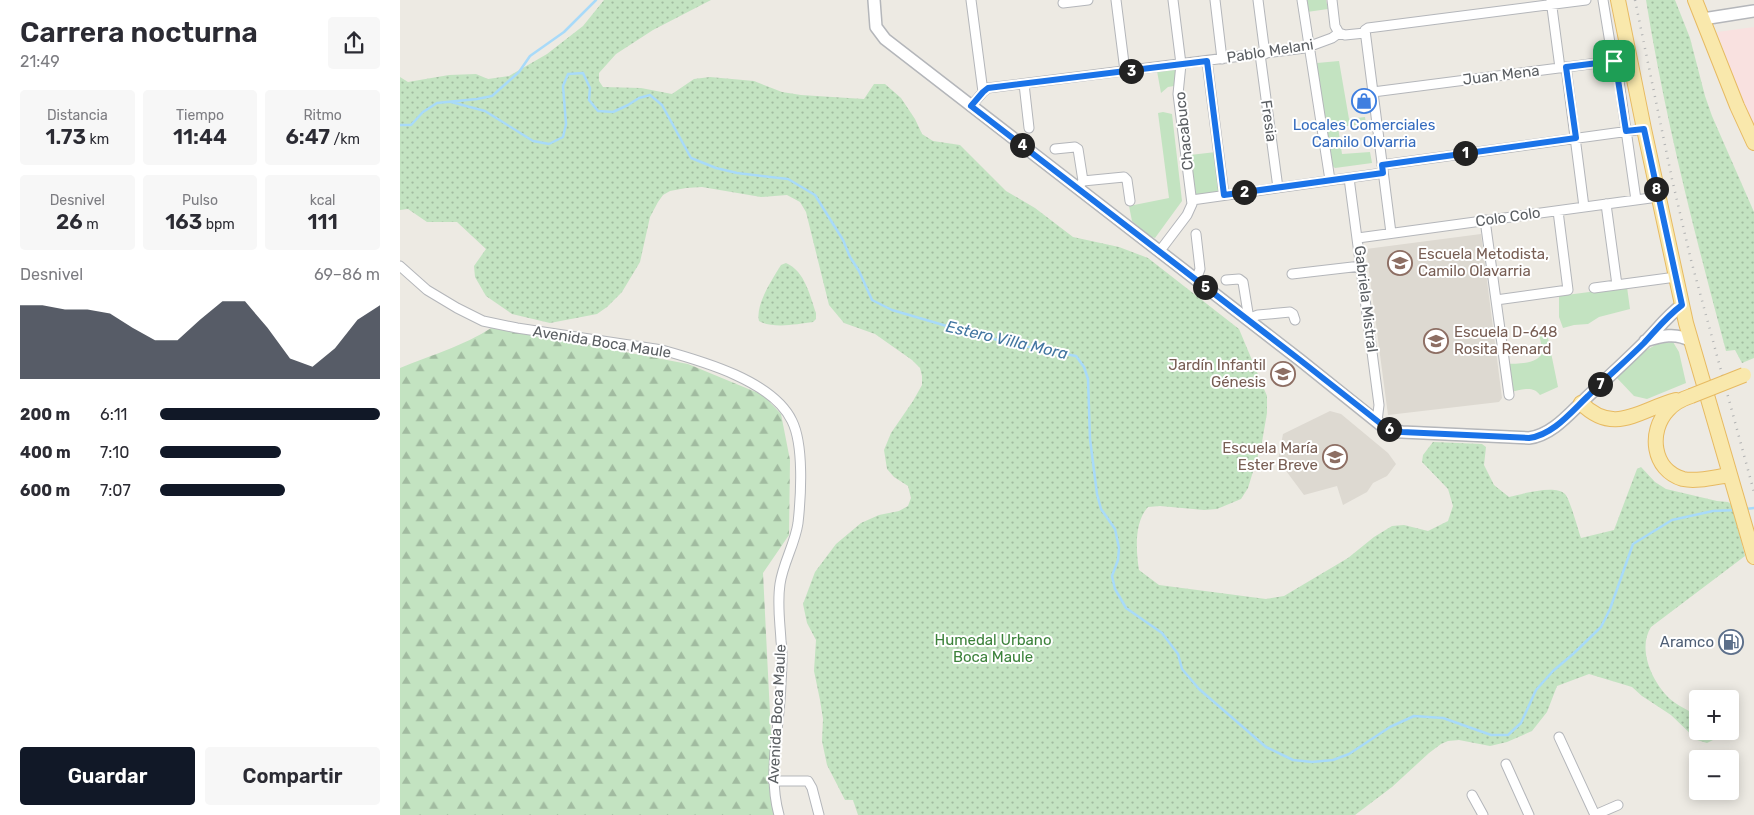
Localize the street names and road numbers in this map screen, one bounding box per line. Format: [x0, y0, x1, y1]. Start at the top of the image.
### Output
street label: Pablo Melani [1225, 35, 1315, 67]
street label: Juan Mena [1462, 61, 1540, 89]
street label: Chacabuco [1171, 91, 1197, 171]
street label: Fresia [1257, 99, 1281, 143]
street label: Colo Colo [1474, 204, 1542, 230]
street label: Gabriela Mistral [1351, 245, 1381, 353]
street label: Avenida Boca Maule [532, 322, 672, 362]
street label: Avenida Boca Maule [764, 644, 790, 784]

